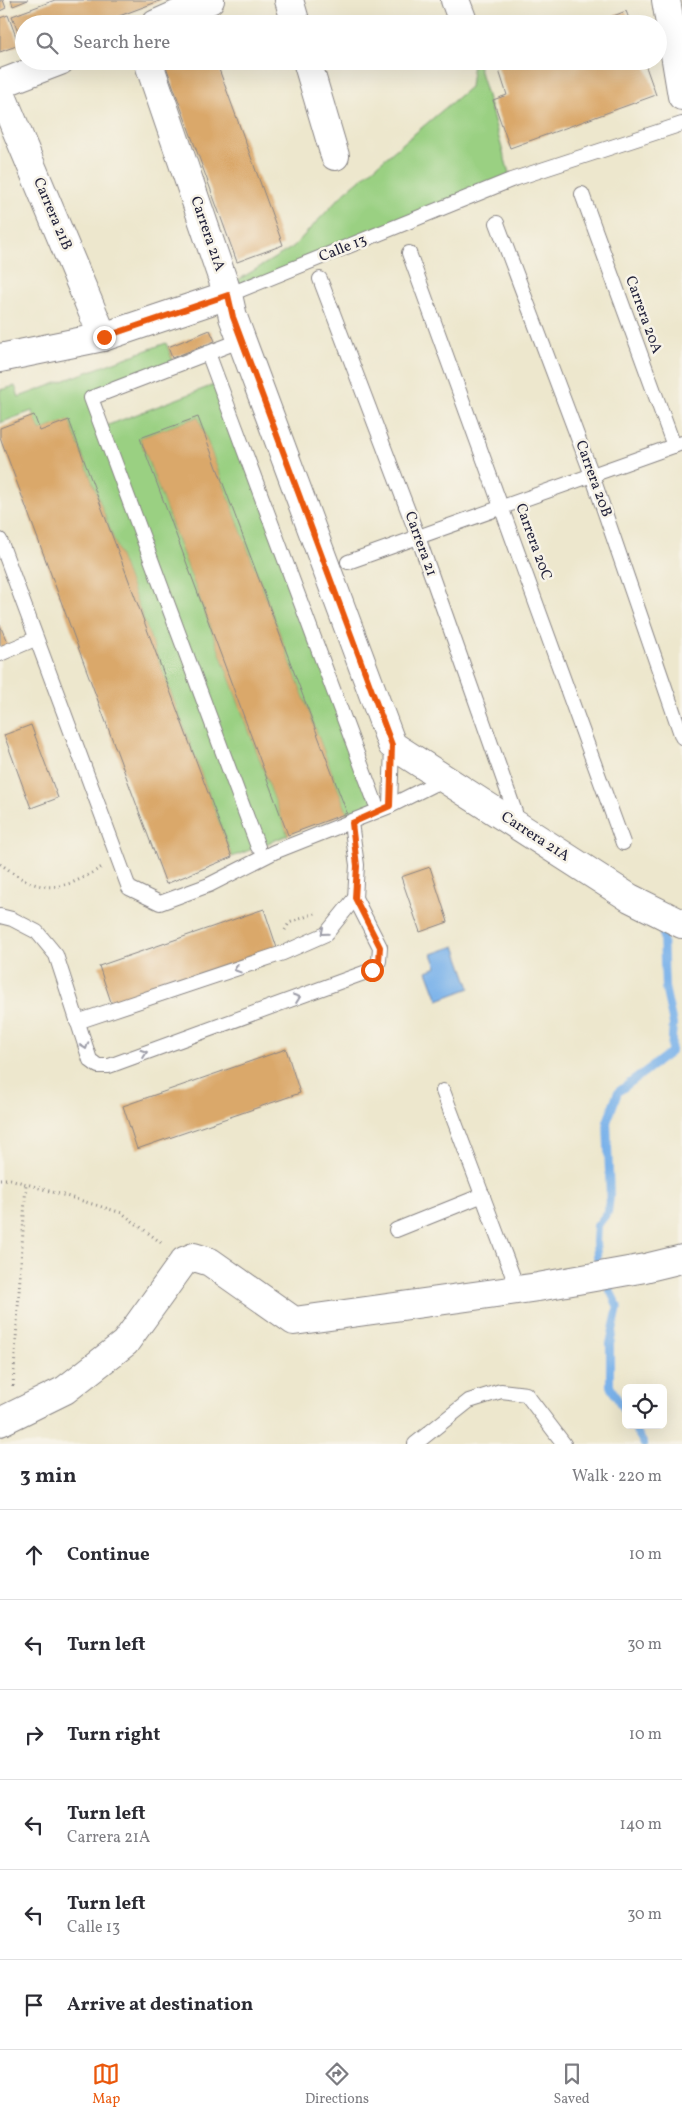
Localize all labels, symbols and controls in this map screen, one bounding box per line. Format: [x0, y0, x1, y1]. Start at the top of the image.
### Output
search box [15, 15, 667, 70]
icon: search [33, 29, 61, 57]
text: Search here [73, 30, 170, 56]
street label: Carrera 21B [27, 174, 77, 254]
street label: Carrera 21A [184, 194, 230, 275]
street label: Calle 13 [316, 230, 370, 268]
street label: Carrera 20A [619, 273, 667, 357]
route end [93, 326, 116, 349]
street label: Carrera 20B [569, 438, 617, 520]
street label: Carrera 20C [509, 501, 557, 584]
street label: Carrera 21 [399, 509, 441, 579]
street label: Carrera 21A [497, 807, 574, 867]
one-way arrow [321, 927, 330, 936]
route start [361, 959, 384, 982]
one-way arrow [233, 963, 242, 973]
one-way arrow [292, 994, 301, 1004]
one-way arrow [79, 1041, 89, 1050]
one-way arrow [139, 1049, 148, 1059]
map controls [622, 1384, 667, 1429]
button: locate [622, 1384, 667, 1429]
text: 3 min [20, 1462, 76, 1491]
text: Walk · 220 m [572, 1466, 662, 1488]
icon: ahead [20, 1541, 48, 1569]
text: Continue [67, 1542, 150, 1568]
text: 10 m [629, 1544, 662, 1566]
icon: left [20, 1631, 48, 1659]
text: Turn left [67, 1632, 146, 1658]
text: 30 m [627, 1634, 662, 1656]
icon: right [20, 1721, 48, 1749]
text: Turn right [67, 1722, 160, 1748]
text: 10 m [629, 1724, 662, 1746]
text: Turn left [67, 1801, 146, 1827]
icon: left [20, 1811, 48, 1839]
text: 140 m [620, 1814, 662, 1836]
text: Carrera 21A [67, 1827, 150, 1849]
text: Turn left [67, 1891, 146, 1917]
icon: left [20, 1901, 48, 1929]
text: 30 m [627, 1904, 662, 1926]
text: Calle 13 [67, 1917, 120, 1939]
icon: arrive [20, 1991, 48, 2019]
text: Arrive at destination [67, 1992, 253, 2018]
tab: Map [92, 2060, 120, 2109]
tab: Directions [305, 2060, 369, 2109]
tab: Saved [554, 2060, 590, 2109]

